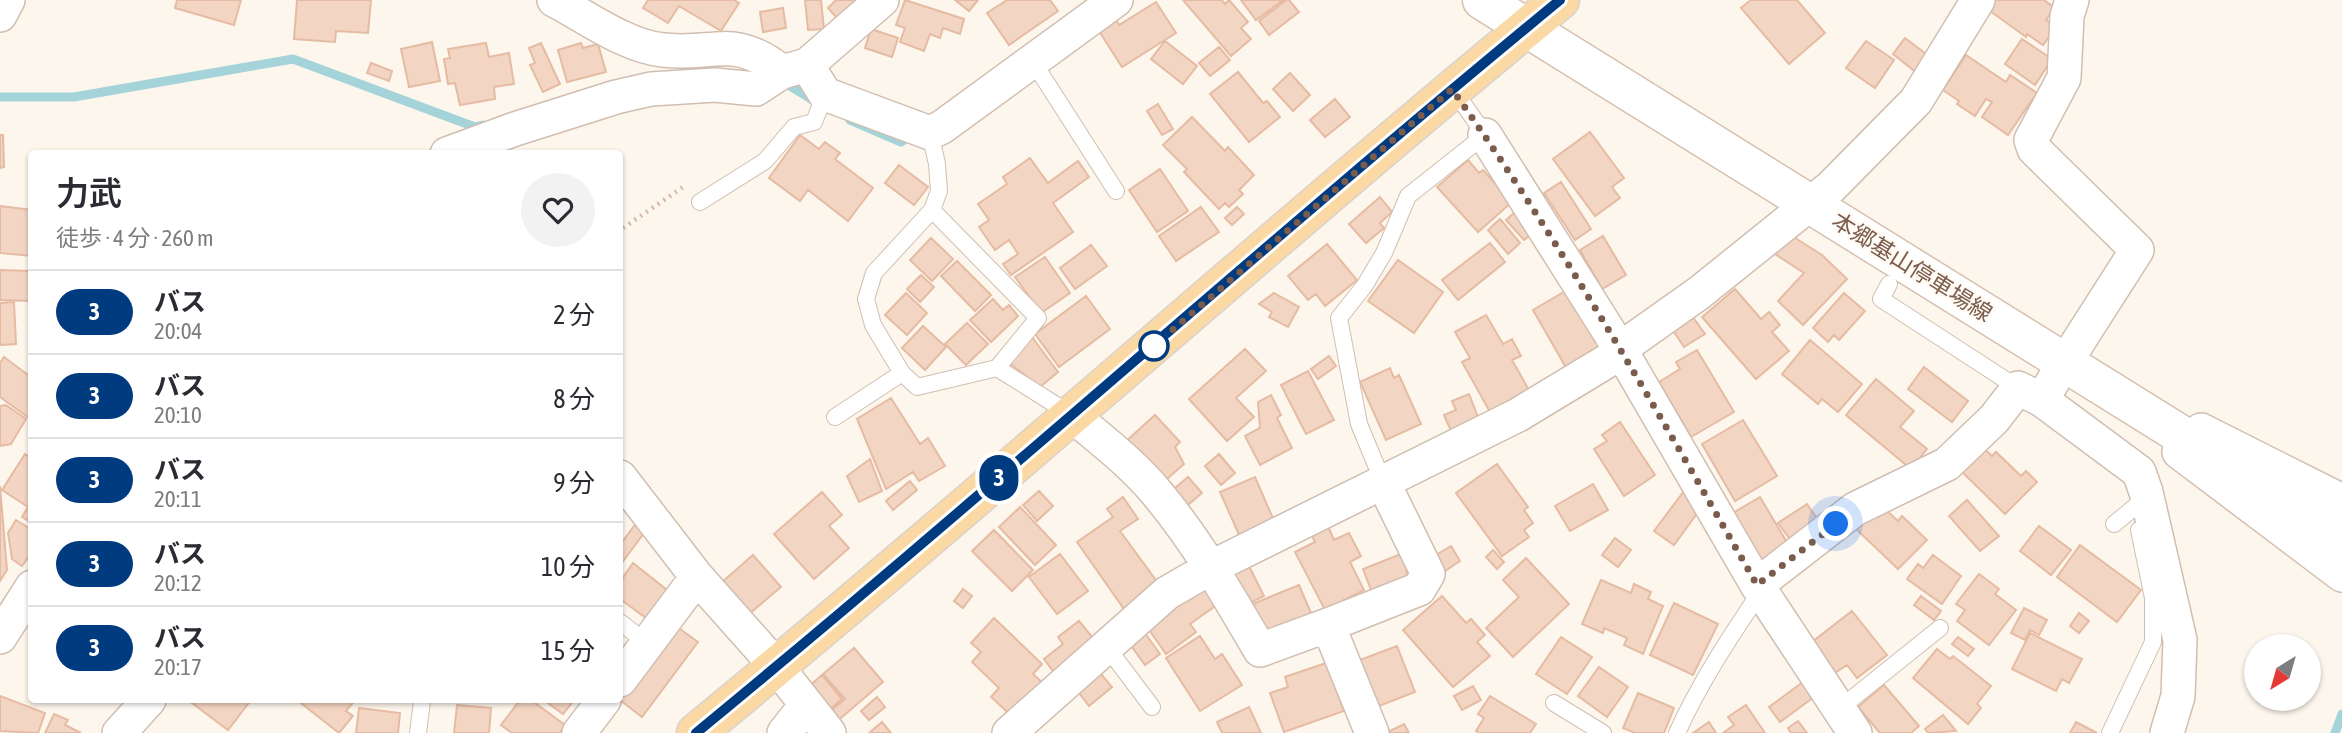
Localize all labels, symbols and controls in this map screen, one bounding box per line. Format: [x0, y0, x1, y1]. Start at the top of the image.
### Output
button: heart [521, 173, 595, 247]
text: 力武 [56, 174, 122, 212]
street label: 本郷基山停車場線 [1827, 207, 1997, 327]
text: 徒歩 · 4 分 · 260 m [56, 225, 214, 251]
text: バス [154, 287, 206, 317]
text: 3 [89, 298, 100, 325]
text: 2 分 [553, 300, 595, 330]
text: 20:04 [154, 318, 202, 344]
unlabelled marker [1139, 331, 1169, 361]
text: バス [154, 371, 206, 401]
text: 3 [89, 382, 100, 409]
text: 8 分 [553, 384, 595, 414]
text: 20:10 [154, 402, 202, 428]
text: バス [154, 455, 206, 485]
line badge: 3 [976, 455, 1022, 501]
text: 3 [993, 464, 1005, 491]
text: 3 [89, 466, 100, 493]
text: 9 分 [553, 468, 595, 498]
text: 20:11 [154, 486, 202, 512]
your location [1818, 506, 1853, 541]
text: バス [154, 539, 206, 569]
text: 3 [89, 550, 100, 577]
text: 10 分 [541, 552, 595, 582]
text: 20:12 [154, 570, 202, 596]
text: バス [154, 623, 206, 653]
text: 3 [89, 634, 100, 661]
north arrow [2244, 634, 2320, 710]
map controls [2244, 634, 2321, 711]
text: 15 分 [541, 636, 595, 666]
text: 20:17 [154, 654, 202, 680]

